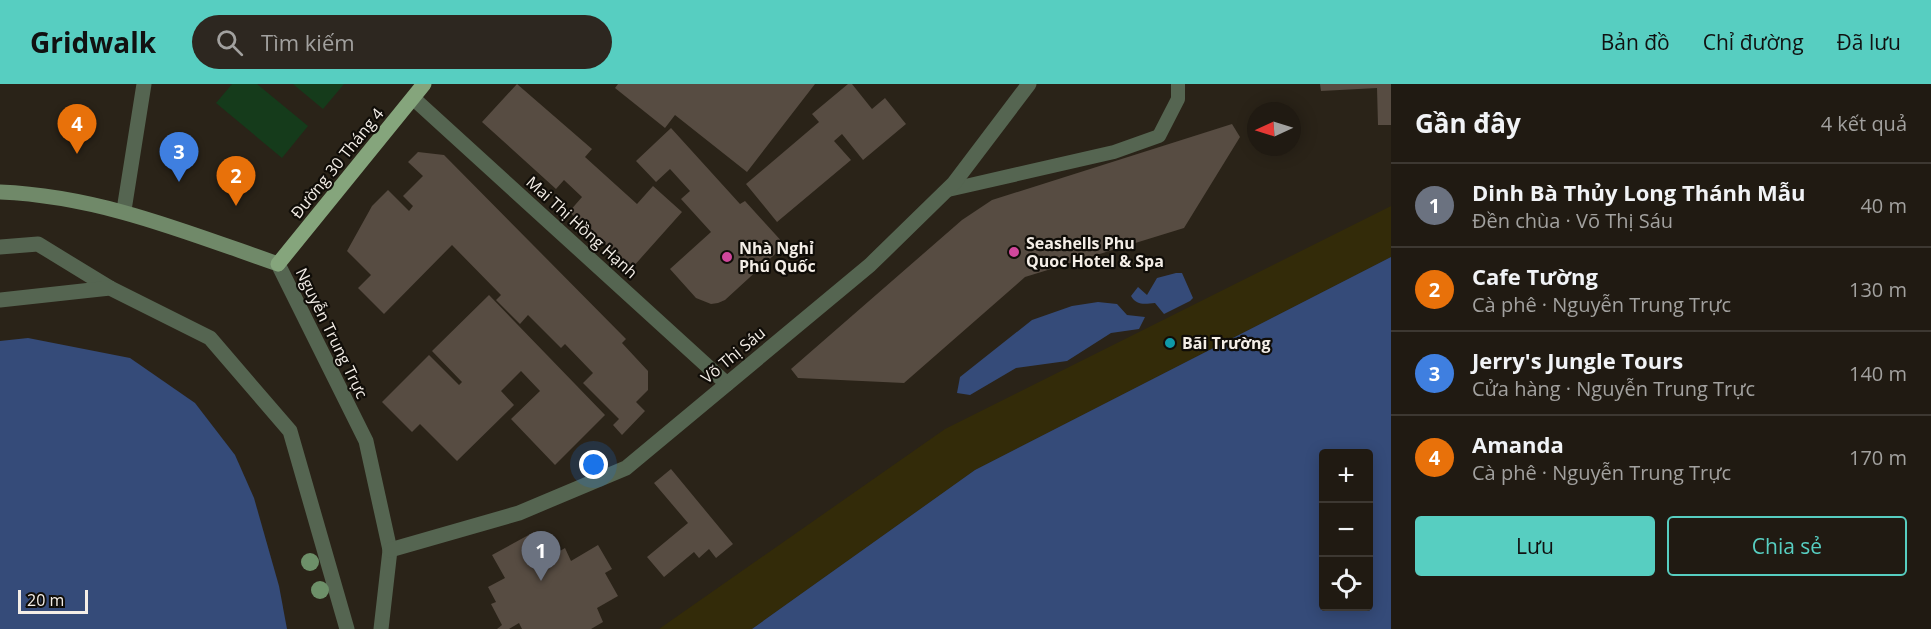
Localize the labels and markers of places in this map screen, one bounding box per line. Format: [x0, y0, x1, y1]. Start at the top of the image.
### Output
pin: 4 [58, 104, 97, 154]
pin: 3 [160, 132, 198, 182]
pin: 2 [216, 156, 256, 206]
place label: Seashells Phu Quoc Hotel & Spa [1026, 232, 1164, 272]
place label: Nhà Nghỉ Phú Quốc [739, 237, 816, 277]
marker: Seashells Phu Quoc Hotel & Spa [1007, 245, 1021, 259]
marker: Nhà Nghỉ Phú Quốc [720, 250, 734, 264]
place label: Bãi Trường [1182, 332, 1271, 354]
marker: Bãi Trường [1163, 336, 1177, 350]
pin: 1 [522, 532, 560, 581]

